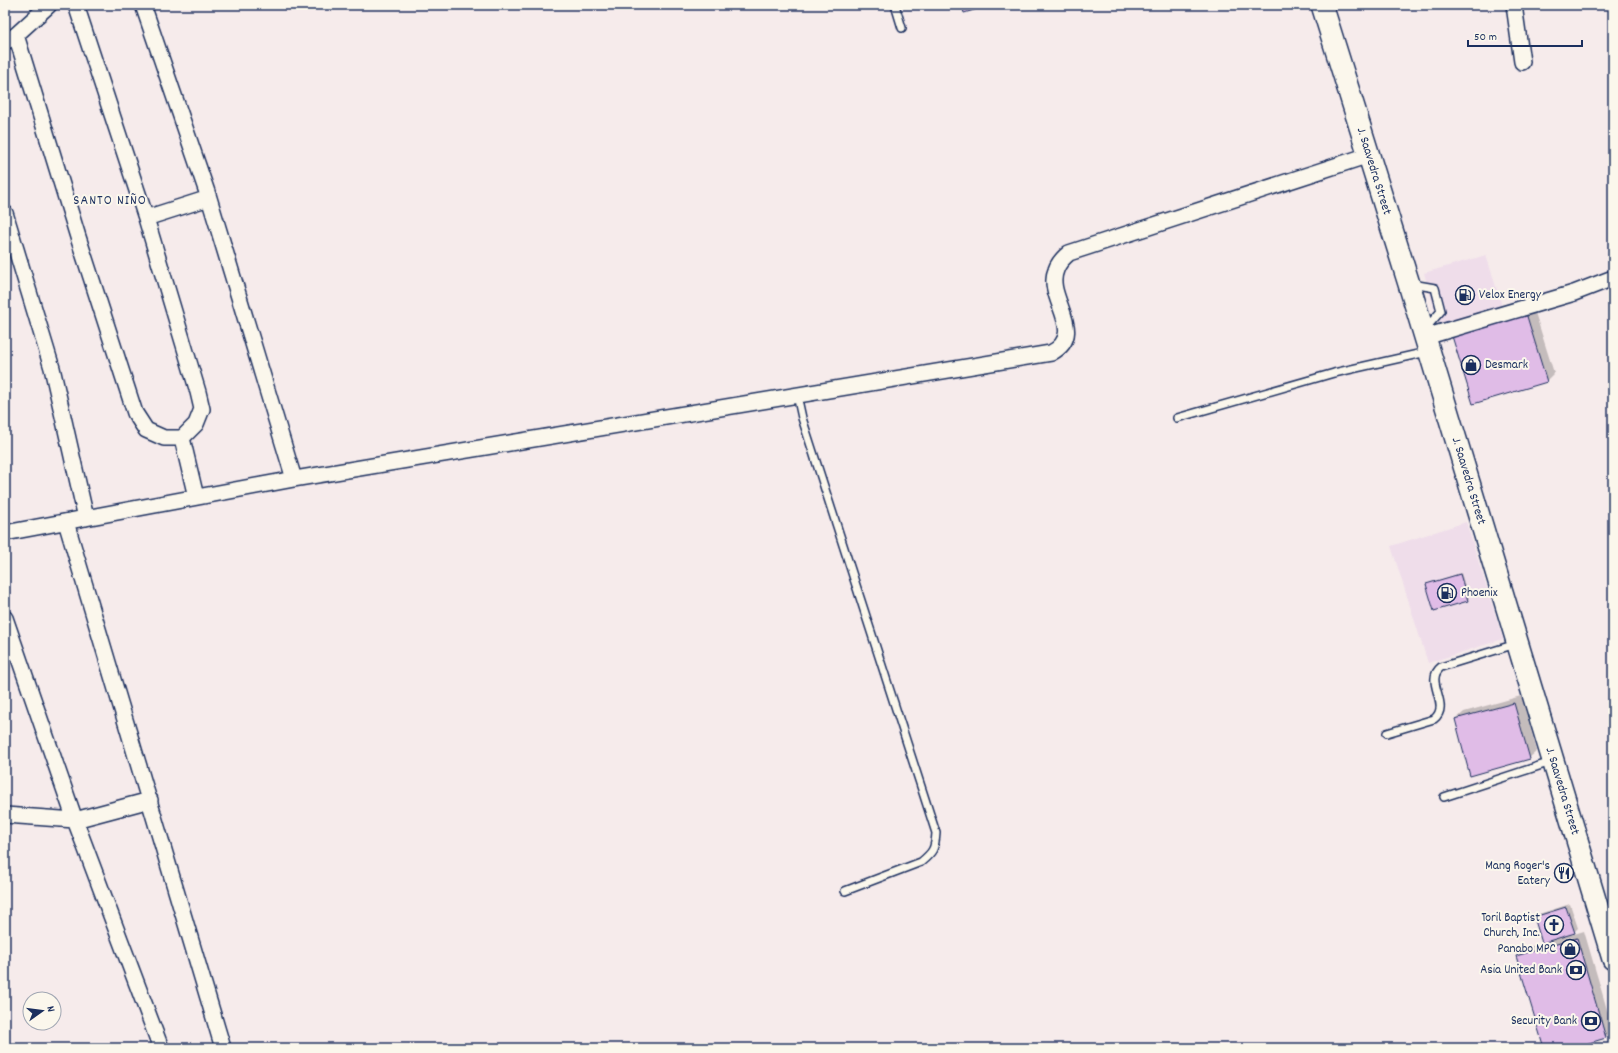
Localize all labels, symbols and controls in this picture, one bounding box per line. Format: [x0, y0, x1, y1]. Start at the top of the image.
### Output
scale bar [1468, 22, 1582, 48]
text: 50 m [1474, 29, 1497, 46]
street label: J. Saavedra Street [1351, 125, 1396, 217]
district label: SANTO NIÑO [73, 191, 147, 211]
fuel station icon: Velox Energy [1454, 284, 1476, 306]
place label: Velox Energy [1479, 286, 1542, 305]
shop icon: Desmark [1460, 354, 1482, 376]
place label: Desmark [1485, 356, 1528, 375]
street label: J. Saavedra Street [1446, 435, 1491, 527]
fuel station icon: Phoenix [1436, 582, 1458, 604]
place label: Phoenix [1461, 584, 1498, 603]
street label: J. Saavedra Street [1540, 745, 1585, 837]
place label: Mang Roger's Eatery [1485, 857, 1551, 891]
restaurant icon: Mang Roger's Eatery [1553, 862, 1575, 884]
place label: Toril Baptist Church, Inc. [1481, 909, 1540, 943]
church icon: Toril Baptist Church, Inc. [1543, 914, 1565, 936]
shop icon: Panabo MPC [1559, 938, 1581, 960]
place label: Panabo MPC [1498, 940, 1557, 959]
bank icon: Asia United Bank [1565, 959, 1587, 981]
place label: Asia United Bank [1480, 961, 1562, 980]
north arrow [22, 991, 62, 1031]
text: N [41, 1004, 58, 1014]
bank icon: Security Bank [1580, 1010, 1602, 1032]
place label: Security Bank [1511, 1012, 1577, 1031]

